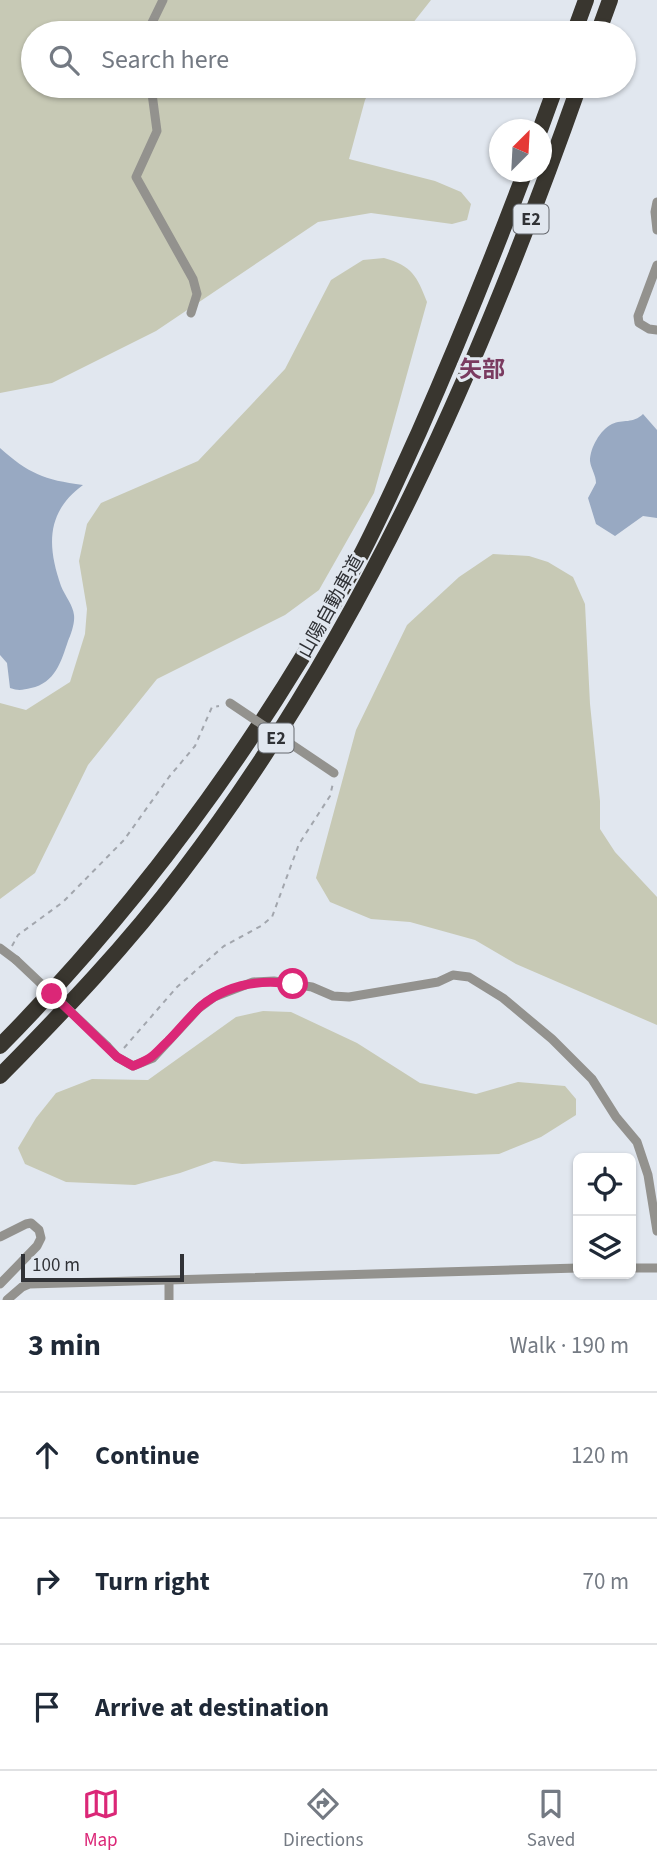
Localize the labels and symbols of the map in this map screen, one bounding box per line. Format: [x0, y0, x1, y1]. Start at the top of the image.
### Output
north arrow [489, 119, 552, 182]
road number: E2 [514, 204, 548, 233]
district label: 矢部 [459, 353, 505, 386]
street label: 山陽自動車道 [292, 550, 371, 663]
road number: E2 [258, 724, 294, 752]
route start [277, 968, 308, 999]
route end [36, 978, 67, 1009]
scale bar [21, 1251, 184, 1283]

